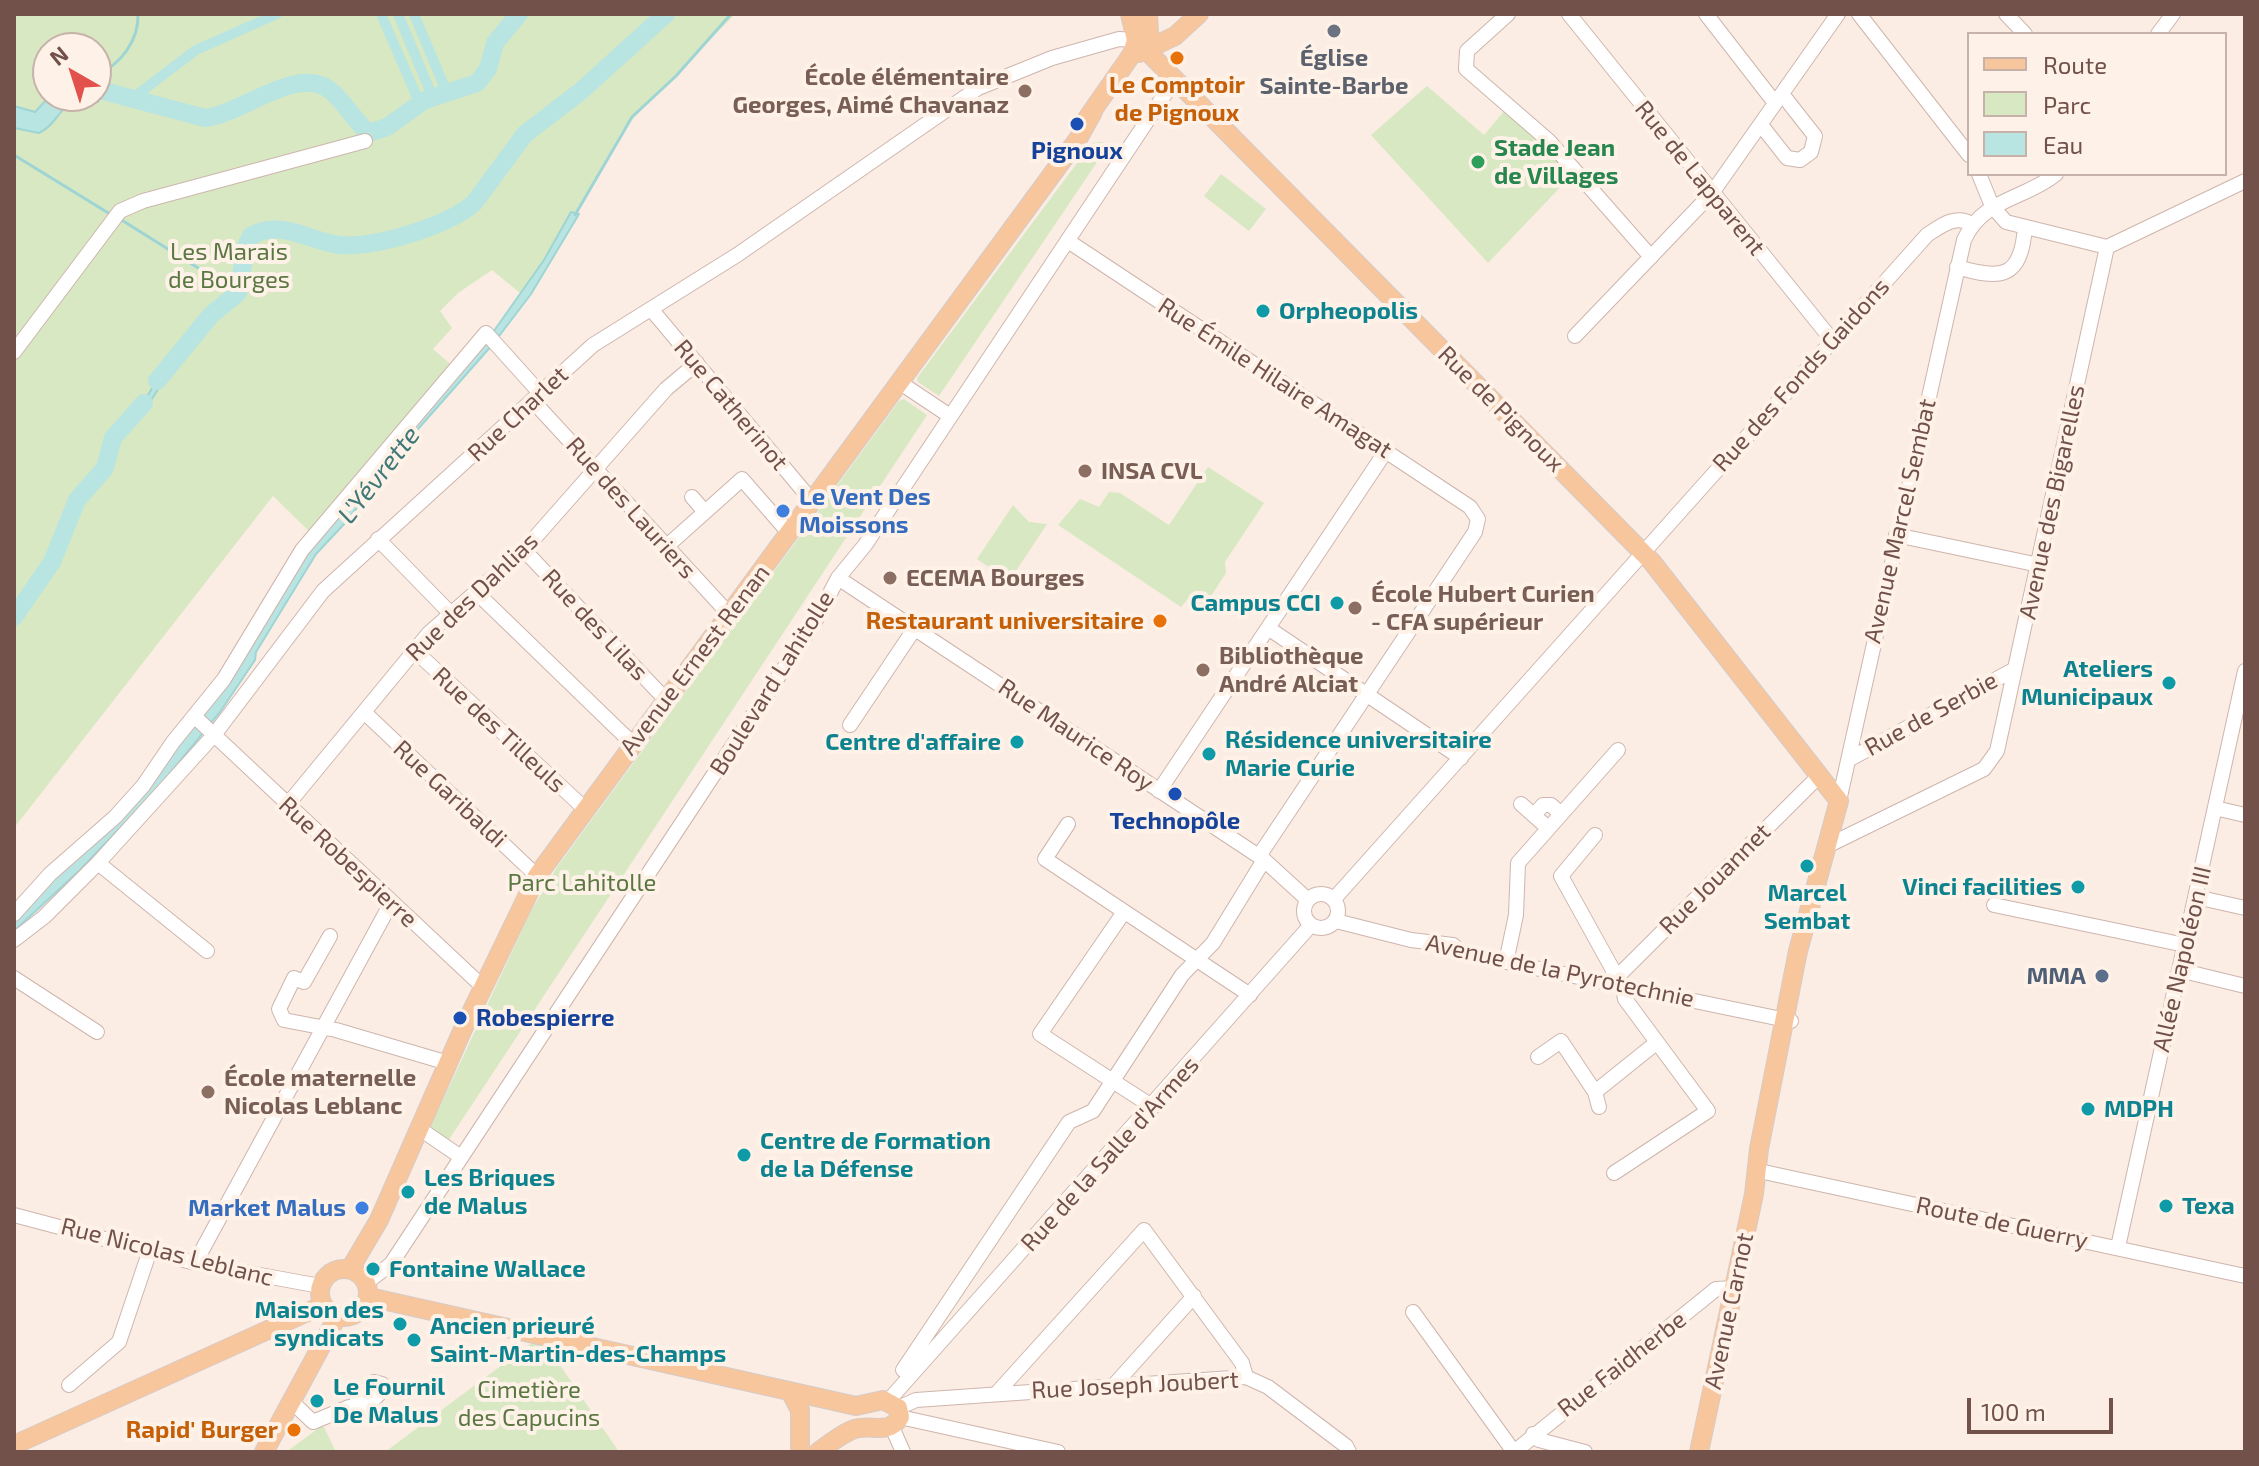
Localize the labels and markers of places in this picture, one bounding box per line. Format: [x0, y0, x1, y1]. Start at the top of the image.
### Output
marker: Église Sainte-Barbe [1325, 22, 1343, 40]
place label: Église Sainte-Barbe [1259, 44, 1409, 100]
marker: Le Comptoir de Pignoux [1168, 49, 1186, 67]
place label: École élémentaire Georges, Aimé Chavanaz [732, 63, 1009, 119]
place label: Le Comptoir de Pignoux [1109, 71, 1245, 127]
marker: École élémentaire Georges, Aimé Chavanaz [1016, 82, 1034, 100]
marker: Pignoux [1068, 115, 1086, 133]
place label: Stade Jean de Villages [1494, 134, 1619, 190]
place label: Pignoux [1031, 137, 1123, 165]
marker: Stade Jean de Villages [1469, 153, 1487, 171]
place label: Orpheopolis [1279, 297, 1418, 325]
marker: Orpheopolis [1254, 302, 1272, 320]
place label: INSA CVL [1101, 457, 1203, 485]
marker: INSA CVL [1076, 462, 1094, 480]
place label: Le Vent Des Moissons [799, 483, 931, 539]
marker: Le Vent Des Moissons [774, 502, 792, 520]
place label: ECEMA Bourges [906, 564, 1085, 592]
marker: ECEMA Bourges [881, 569, 899, 587]
place label: École Hubert Curien - CFA supérieur [1371, 580, 1595, 636]
place label: Campus CCI [1191, 589, 1321, 617]
marker: Campus CCI [1328, 594, 1346, 612]
marker: École Hubert Curien - CFA supérieur [1346, 599, 1364, 617]
place label: Restaurant universitaire [866, 607, 1144, 635]
marker: Restaurant universitaire [1151, 612, 1169, 630]
place label: Bibliothèque André Alciat [1219, 642, 1364, 698]
place label: Ateliers Municipaux [2021, 655, 2153, 711]
marker: Bibliothèque André Alciat [1194, 661, 1212, 679]
marker: Ateliers Municipaux [2160, 674, 2178, 692]
place label: Résidence universitaire Marie Curie [1225, 726, 1492, 782]
place label: Centre d'affaire [825, 728, 1001, 756]
marker: Centre d'affaire [1008, 733, 1026, 751]
marker: Résidence universitaire Marie Curie [1200, 745, 1218, 763]
marker: Technopôle [1166, 785, 1184, 803]
place label: Technopôle [1110, 807, 1240, 835]
marker: Marcel Sembat [1798, 857, 1816, 875]
place label: Vinci facilities [1902, 873, 2062, 901]
marker: Vinci facilities [2069, 878, 2087, 896]
place label: Marcel Sembat [1764, 879, 1850, 935]
place label: MMA [2026, 962, 2086, 990]
marker: MMA [2093, 967, 2111, 985]
place label: Robespierre [476, 1004, 614, 1032]
marker: Robespierre [451, 1009, 469, 1027]
place label: École maternelle Nicolas Leblanc [224, 1064, 416, 1120]
marker: École maternelle Nicolas Leblanc [199, 1083, 217, 1101]
place label: MDPH [2104, 1095, 2174, 1123]
marker: MDPH [2079, 1100, 2097, 1118]
place label: Centre de Formation de la Défense [760, 1127, 991, 1183]
marker: Centre de Formation de la Défense [735, 1146, 753, 1164]
place label: Les Briques de Malus [424, 1164, 555, 1220]
marker: Les Briques de Malus [399, 1183, 417, 1201]
place label: Texa [2182, 1192, 2235, 1220]
place label: Market Malus [188, 1194, 346, 1222]
marker: Texa [2157, 1197, 2175, 1215]
marker: Market Malus [353, 1199, 371, 1217]
place label: Fontaine Wallace [389, 1255, 586, 1283]
marker: Fontaine Wallace [364, 1260, 382, 1278]
place label: Maison des syndicats [255, 1296, 384, 1352]
place label: Ancien prieuré Saint-Martin-des-Champs [430, 1312, 726, 1368]
marker: Maison des syndicats [391, 1315, 409, 1333]
marker: Ancien prieuré Saint-Martin-des-Champs [405, 1331, 423, 1349]
place label: Le Fournil De Malus [333, 1373, 445, 1429]
marker: Le Fournil De Malus [308, 1392, 326, 1410]
place label: Rapid' Burger [126, 1416, 278, 1444]
marker: Rapid' Burger [285, 1421, 303, 1439]

